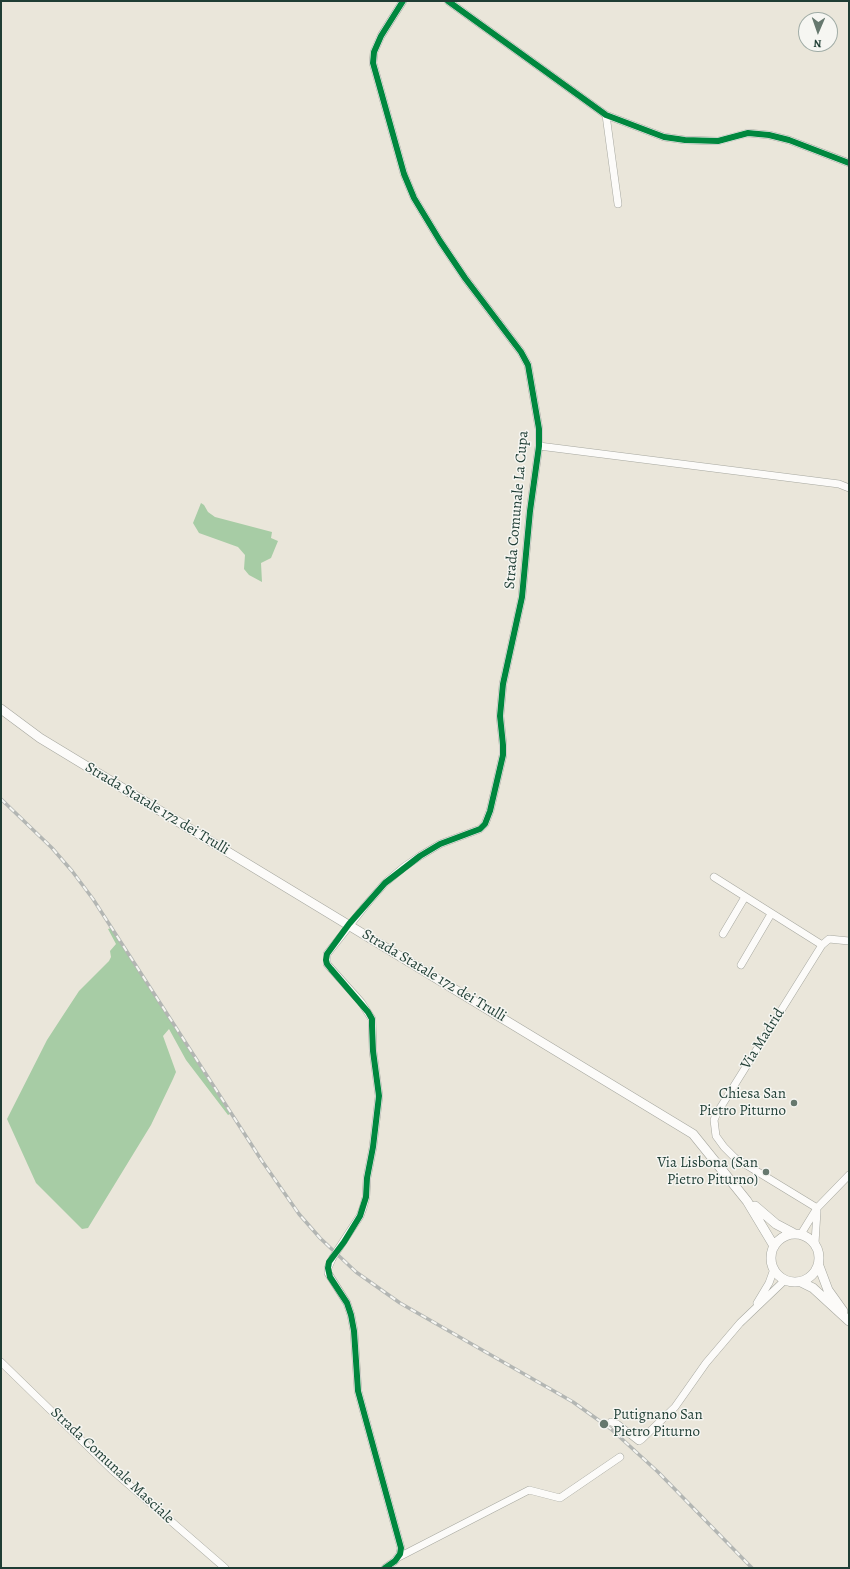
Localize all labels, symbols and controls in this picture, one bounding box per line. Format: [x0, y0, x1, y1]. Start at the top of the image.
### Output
north arrow [798, 12, 838, 52]
text: N [813, 36, 822, 51]
street label: Strada Comunale La Cupa [501, 430, 533, 590]
street label: Strada Statale 172 dei Trulli [82, 759, 232, 859]
street label: Strada Statale 172 dei Trulli [359, 926, 509, 1026]
street label: Via Madrid [737, 1005, 789, 1073]
place label: Chiesa San Pietro Piturno [699, 1085, 786, 1120]
marker: Chiesa San Pietro Piturno [789, 1098, 799, 1108]
place label: Via Lisbona (San Pietro Piturno) [657, 1154, 758, 1189]
marker: Via Lisbona (San Pietro Piturno) [761, 1167, 771, 1177]
street label: Strada Comunale Masciale [46, 1404, 178, 1528]
place label: Putignano San Pietro Piturno [613, 1406, 703, 1441]
marker: Putignano San Pietro Piturno [598, 1418, 610, 1430]

